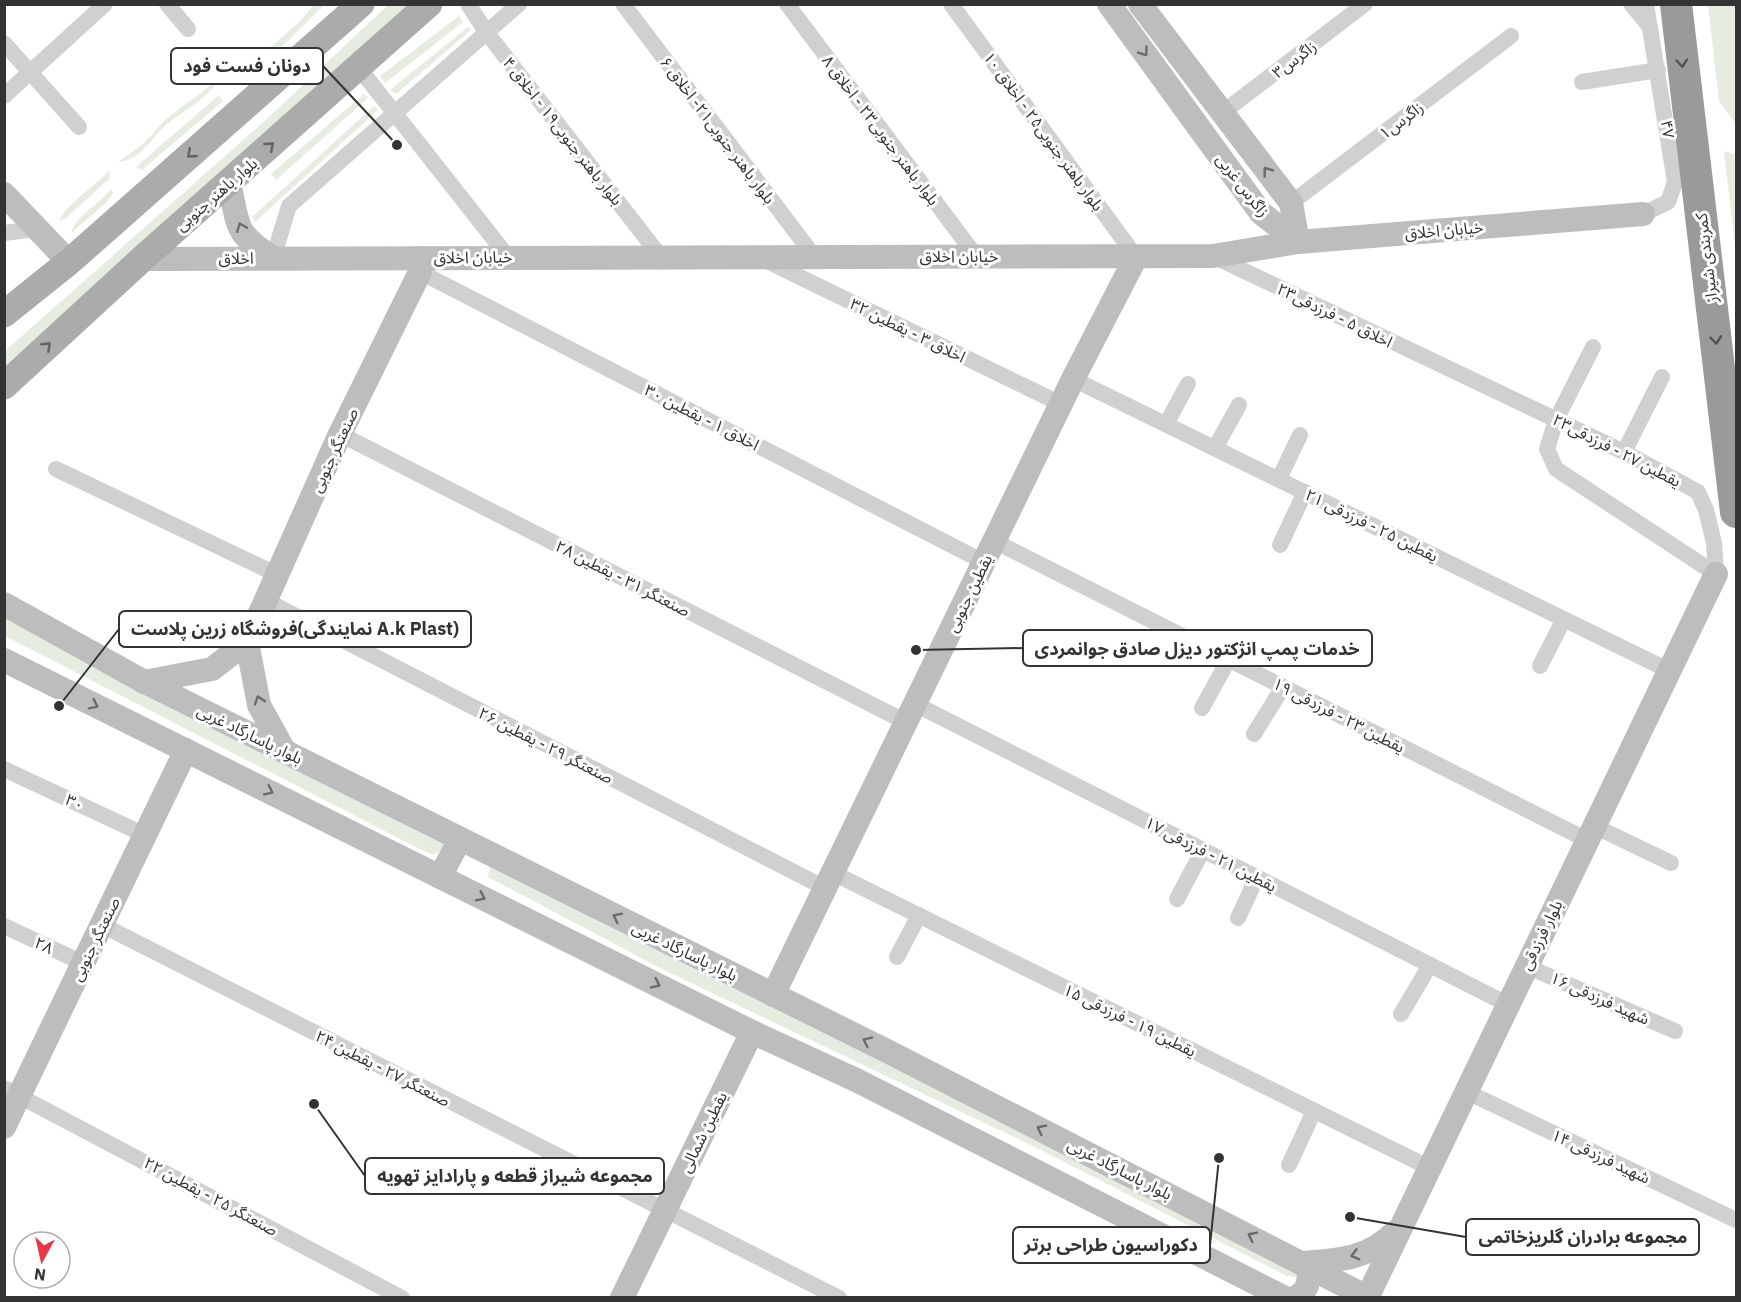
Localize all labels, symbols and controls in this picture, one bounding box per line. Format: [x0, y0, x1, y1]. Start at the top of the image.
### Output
street label: زاگرس۳ [1268, 36, 1320, 82]
one-way arrow [1137, 45, 1148, 56]
street label: بلوار باهنر جنوبی۲۵ - اخلاق ۱۰ [979, 47, 1109, 215]
callout: دونان فست فود [171, 48, 323, 84]
street label: بلوار باهنر جنوبی۲۳ - اخلاق ۸ [818, 51, 944, 209]
street label: بلوار باهنر جنوبی۲۱- اخلاق ۶ [656, 52, 780, 208]
street label: بلوار باهنر جنوبی۱۹ - اخلاق ۴ [499, 53, 627, 209]
text: دونان فست فود [183, 54, 311, 77]
one-way arrow [1675, 58, 1688, 67]
street label: زاگرس۱ [1375, 97, 1427, 143]
street label: ۴۷ [1657, 118, 1679, 140]
one-way arrow [264, 142, 274, 153]
one-way arrow [187, 147, 198, 158]
street label: زاگرس غربی [1212, 149, 1274, 221]
street label: بلوار باهنر جنوبی [171, 153, 261, 235]
one-way arrow [1263, 167, 1274, 178]
street label: کمربندی شیراز [1691, 212, 1722, 305]
street label: خیابان اخلاق [1404, 217, 1484, 243]
one-way arrow [236, 222, 248, 233]
street label: خیابان اخلاق [433, 246, 513, 268]
street label: خیابان اخلاق [920, 246, 998, 266]
street label: اخلاق [218, 248, 254, 268]
street label: اخلاق ۵ - فرزدقی۲۳ [1274, 278, 1396, 352]
street label: اخلاق ۳ - یقطین ۳۲ [847, 293, 969, 367]
one-way arrow [1709, 335, 1721, 344]
one-way arrow [41, 342, 51, 353]
street label: اخلاق ۱ - یقطین ۳۰ [641, 380, 763, 454]
street label: صنعتگر جنوبی [306, 405, 362, 495]
street label: یقطین ۲۷ - فرزدقی۲۳ [1549, 409, 1685, 491]
street label: یقطین ۲۵ - فرزدقی ۲۱ [1302, 484, 1442, 566]
street label: صنعتگر ۳۱ - یقطین ۲۸ [552, 535, 694, 621]
street label: یقطین جنوبی [942, 551, 996, 635]
callout: فروشگاه زرین پلاست(نمایندگی A.k Plast) [119, 611, 471, 647]
text: فروشگاه زرین پلاست(نمایندگی A.k Plast) [131, 617, 459, 641]
callout: خدمات پمپ انژکتور دیزل صادق جوانمردی [1023, 630, 1372, 666]
text: خدمات پمپ انژکتور دیزل صادق جوانمردی [1034, 637, 1360, 661]
street label: یقطین ۲۳ - فرزدقی ۱۹ [1270, 673, 1408, 757]
one-way arrow [254, 695, 266, 706]
one-way arrow [88, 697, 99, 709]
street label: بلوار پاسارگاد غربی [194, 700, 306, 769]
street label: صنعتگر ۲۹ - یقطین ۲۶ [475, 702, 617, 788]
one-way arrow [263, 784, 274, 796]
street label: ۳۰ [62, 789, 88, 815]
street label: یقطین ۲۱ - فرزدقی ۱۷ [1142, 812, 1280, 896]
one-way arrow [475, 890, 486, 901]
street label: صنعتگر جنوبی [66, 894, 124, 984]
street label: بلوار فرزدقی [1515, 897, 1567, 973]
one-way arrow [612, 913, 623, 924]
street label: بلوار پاسارگاد غربی [629, 917, 741, 986]
street label: ۲۸ [31, 932, 57, 958]
street label: شهید فرزدقی ۱۶ [1547, 967, 1653, 1029]
one-way arrow [649, 977, 660, 988]
street label: یقطین ۱۹ - فرزدقی ۱۵ [1060, 979, 1200, 1061]
street label: صنعتگر ۲۷ - یقطین ۲۴ [312, 1025, 454, 1111]
one-way arrow [862, 1036, 873, 1048]
street label: یقطین شمالی [675, 1088, 731, 1176]
street label: شهید فرزدقی ۱۴ [1549, 1124, 1653, 1188]
one-way arrow [1036, 1125, 1047, 1136]
street label: بلوار پاسارگاد غربی [1064, 1134, 1176, 1205]
street label: صنعتگر ۲۵ - یقطین ۲۲ [141, 1152, 281, 1240]
callout: مجموعه شیراز قطعه و پارادایز تهویه [365, 1158, 664, 1194]
text: مجموعه شیراز قطعه و پارادایز تهویه [377, 1164, 653, 1188]
callout: مجموعه برادران گلریزخاتمی [1466, 1219, 1699, 1255]
text: مجموعه برادران گلریزخاتمی [1478, 1225, 1688, 1248]
callout: دکوراسیون طراحی برتر [1013, 1227, 1210, 1263]
north arrow [12, 1230, 72, 1290]
one-way arrow [1247, 1232, 1258, 1244]
text: دکوراسیون طراحی برتر [1023, 1233, 1198, 1256]
one-way arrow [1350, 1248, 1361, 1260]
text: N [33, 1264, 47, 1286]

